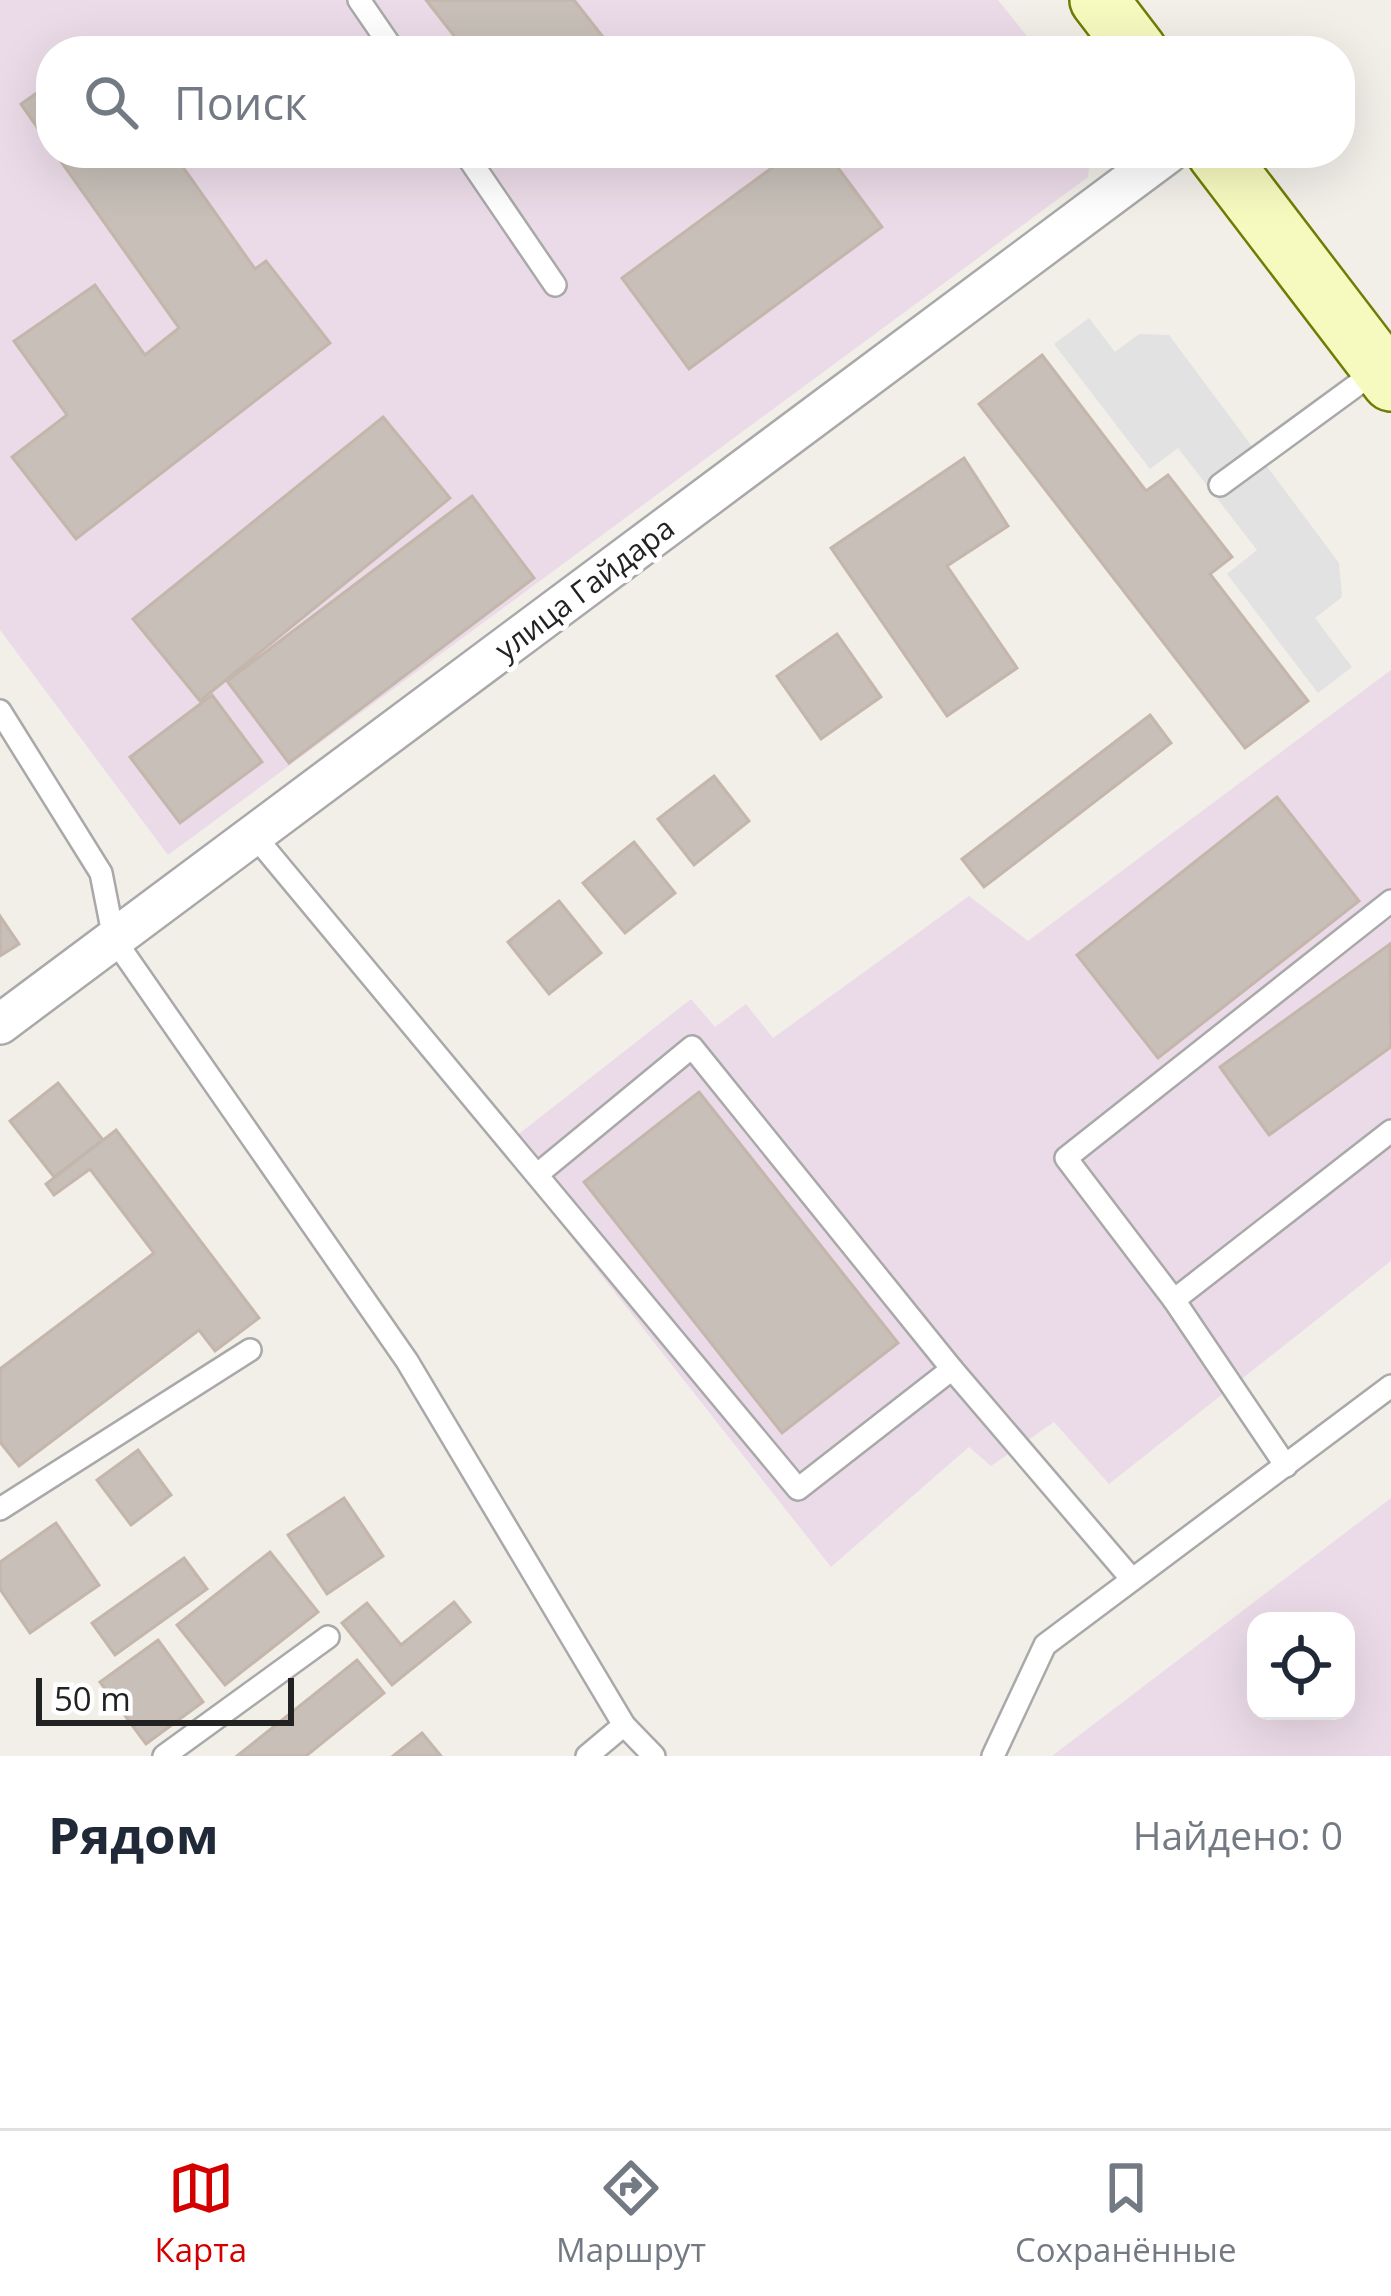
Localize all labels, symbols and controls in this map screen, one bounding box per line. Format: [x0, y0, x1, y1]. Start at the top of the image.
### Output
search box [36, 36, 1355, 168]
icon: search [78, 69, 144, 135]
text: Поиск [174, 72, 307, 133]
street label: улица Гайдара [486, 507, 682, 669]
map controls [1247, 1612, 1355, 1720]
button: locate [1247, 1612, 1355, 1720]
scale bar [36, 1672, 294, 1725]
text: 50 m [54, 1676, 131, 1721]
text: Рядом [48, 1799, 219, 1869]
text: Найдено: 0 [1133, 1808, 1343, 1861]
tab: Карта [155, 2155, 247, 2272]
tab: Маршрут [556, 2155, 706, 2272]
tab: Сохранённые [1015, 2155, 1236, 2272]

